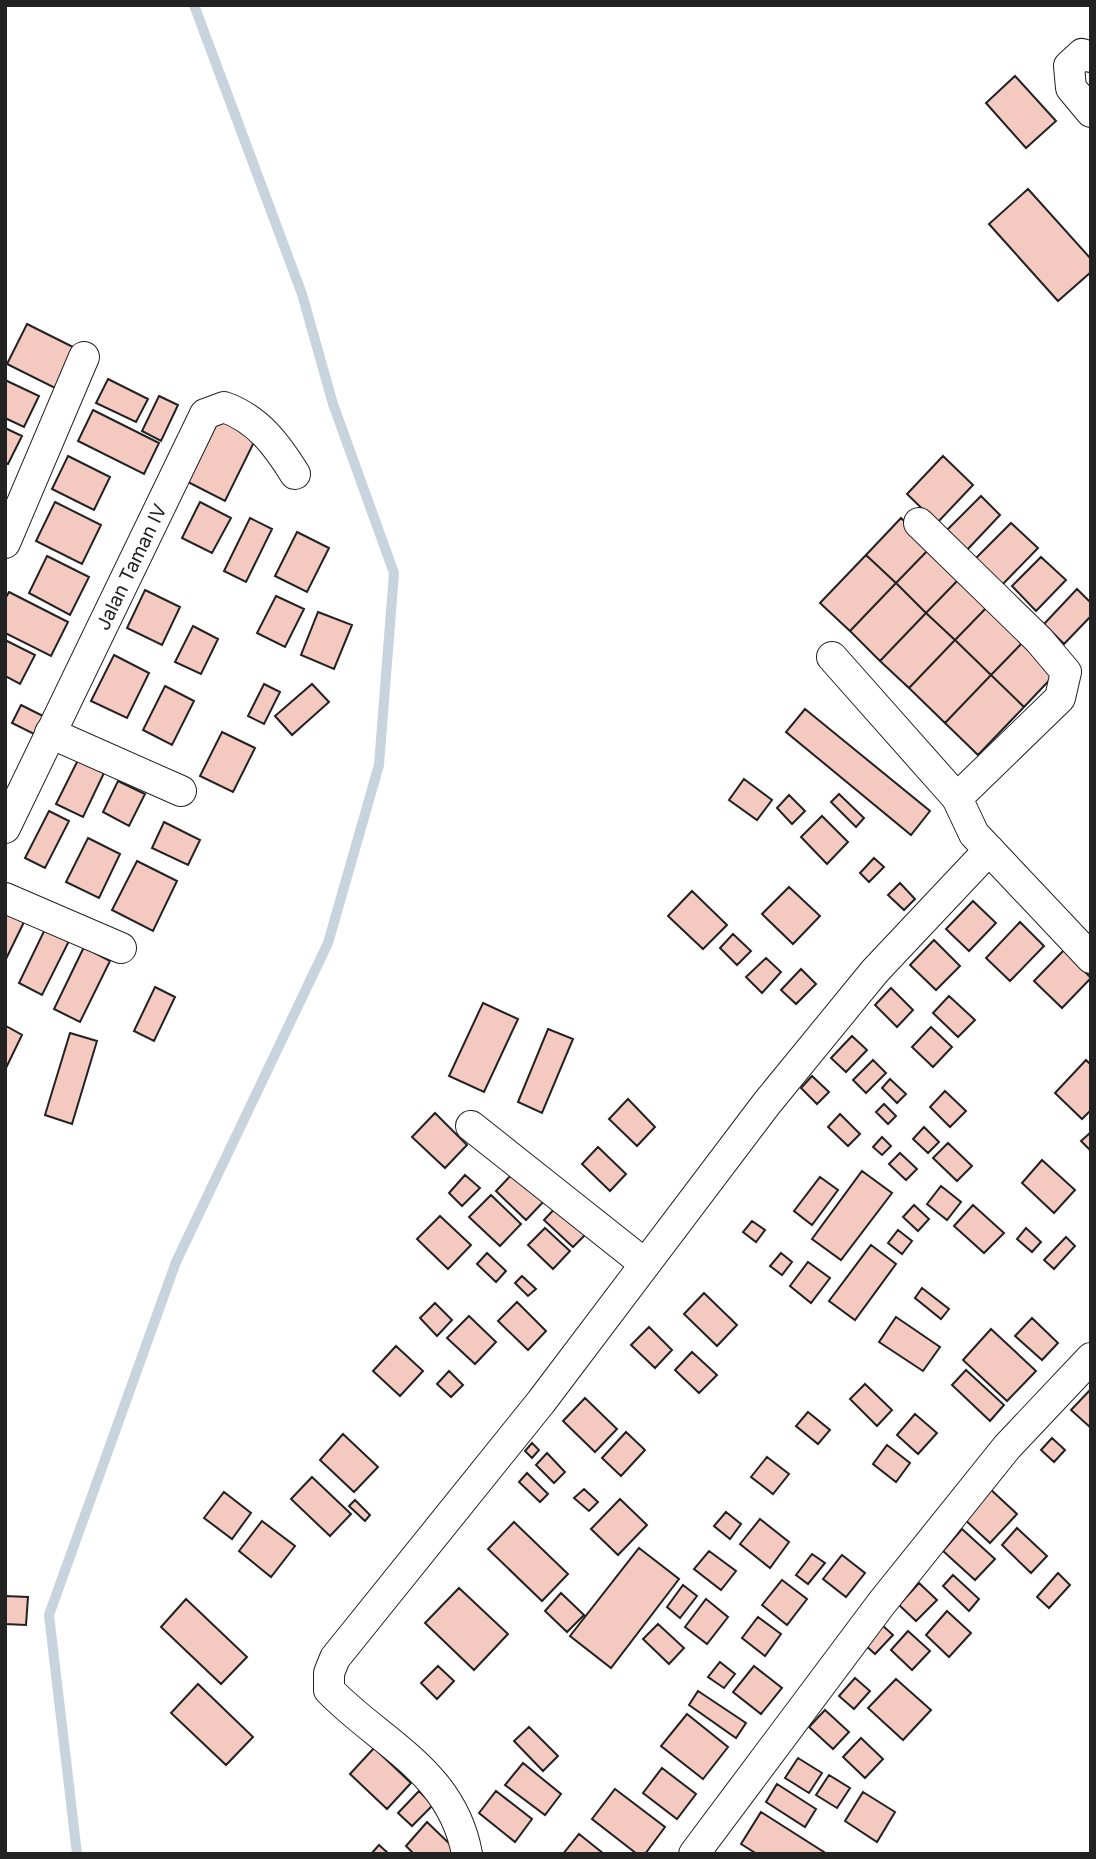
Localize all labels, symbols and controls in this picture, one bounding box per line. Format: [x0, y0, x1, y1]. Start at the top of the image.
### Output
street label: Jalan Taman IV [91, 500, 171, 634]

